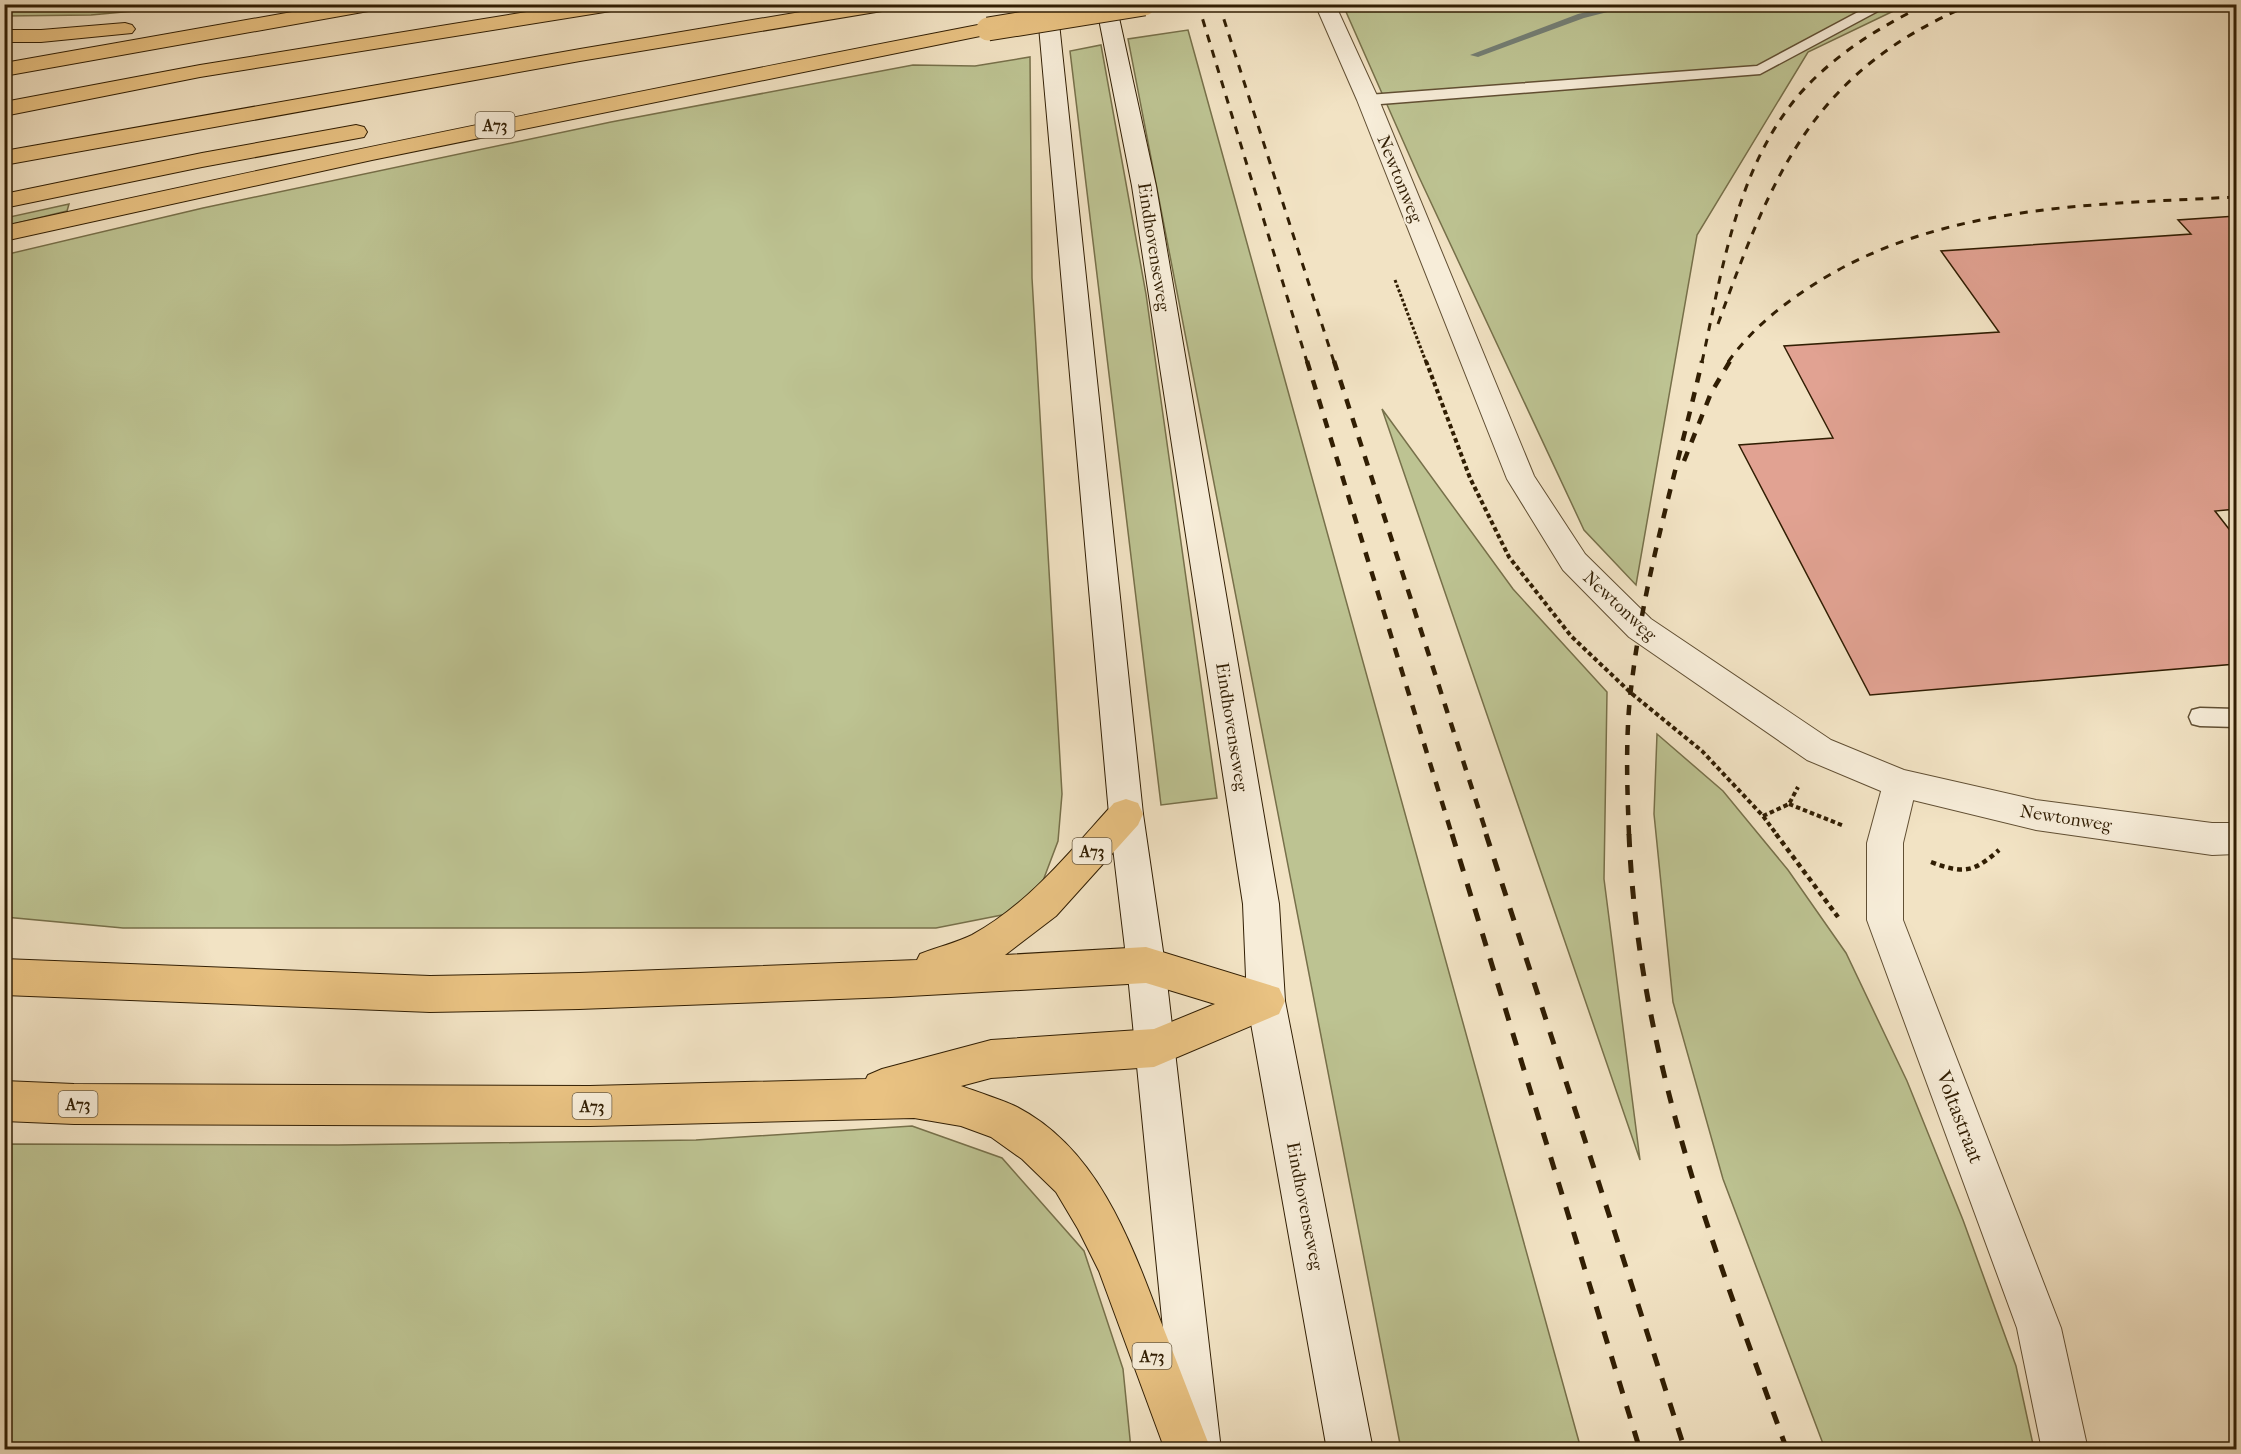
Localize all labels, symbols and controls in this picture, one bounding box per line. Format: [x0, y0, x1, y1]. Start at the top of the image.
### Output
road number: A73 [476, 112, 514, 138]
street label: Newtonweg [1372, 132, 1427, 226]
street label: Eindhovenseweg [1133, 181, 1174, 313]
street label: Newtonweg [1579, 567, 1661, 646]
street label: Eindhovenseweg [1211, 661, 1252, 793]
street label: Newtonweg [2019, 801, 2114, 836]
road number: A73 [1072, 838, 1112, 864]
street label: Voltastraat [1931, 1067, 1989, 1167]
road number: A73 [58, 1091, 98, 1117]
road number: A73 [572, 1093, 612, 1119]
street label: Eindhovenseweg [1282, 1140, 1327, 1272]
road number: A73 [1132, 1343, 1172, 1369]

